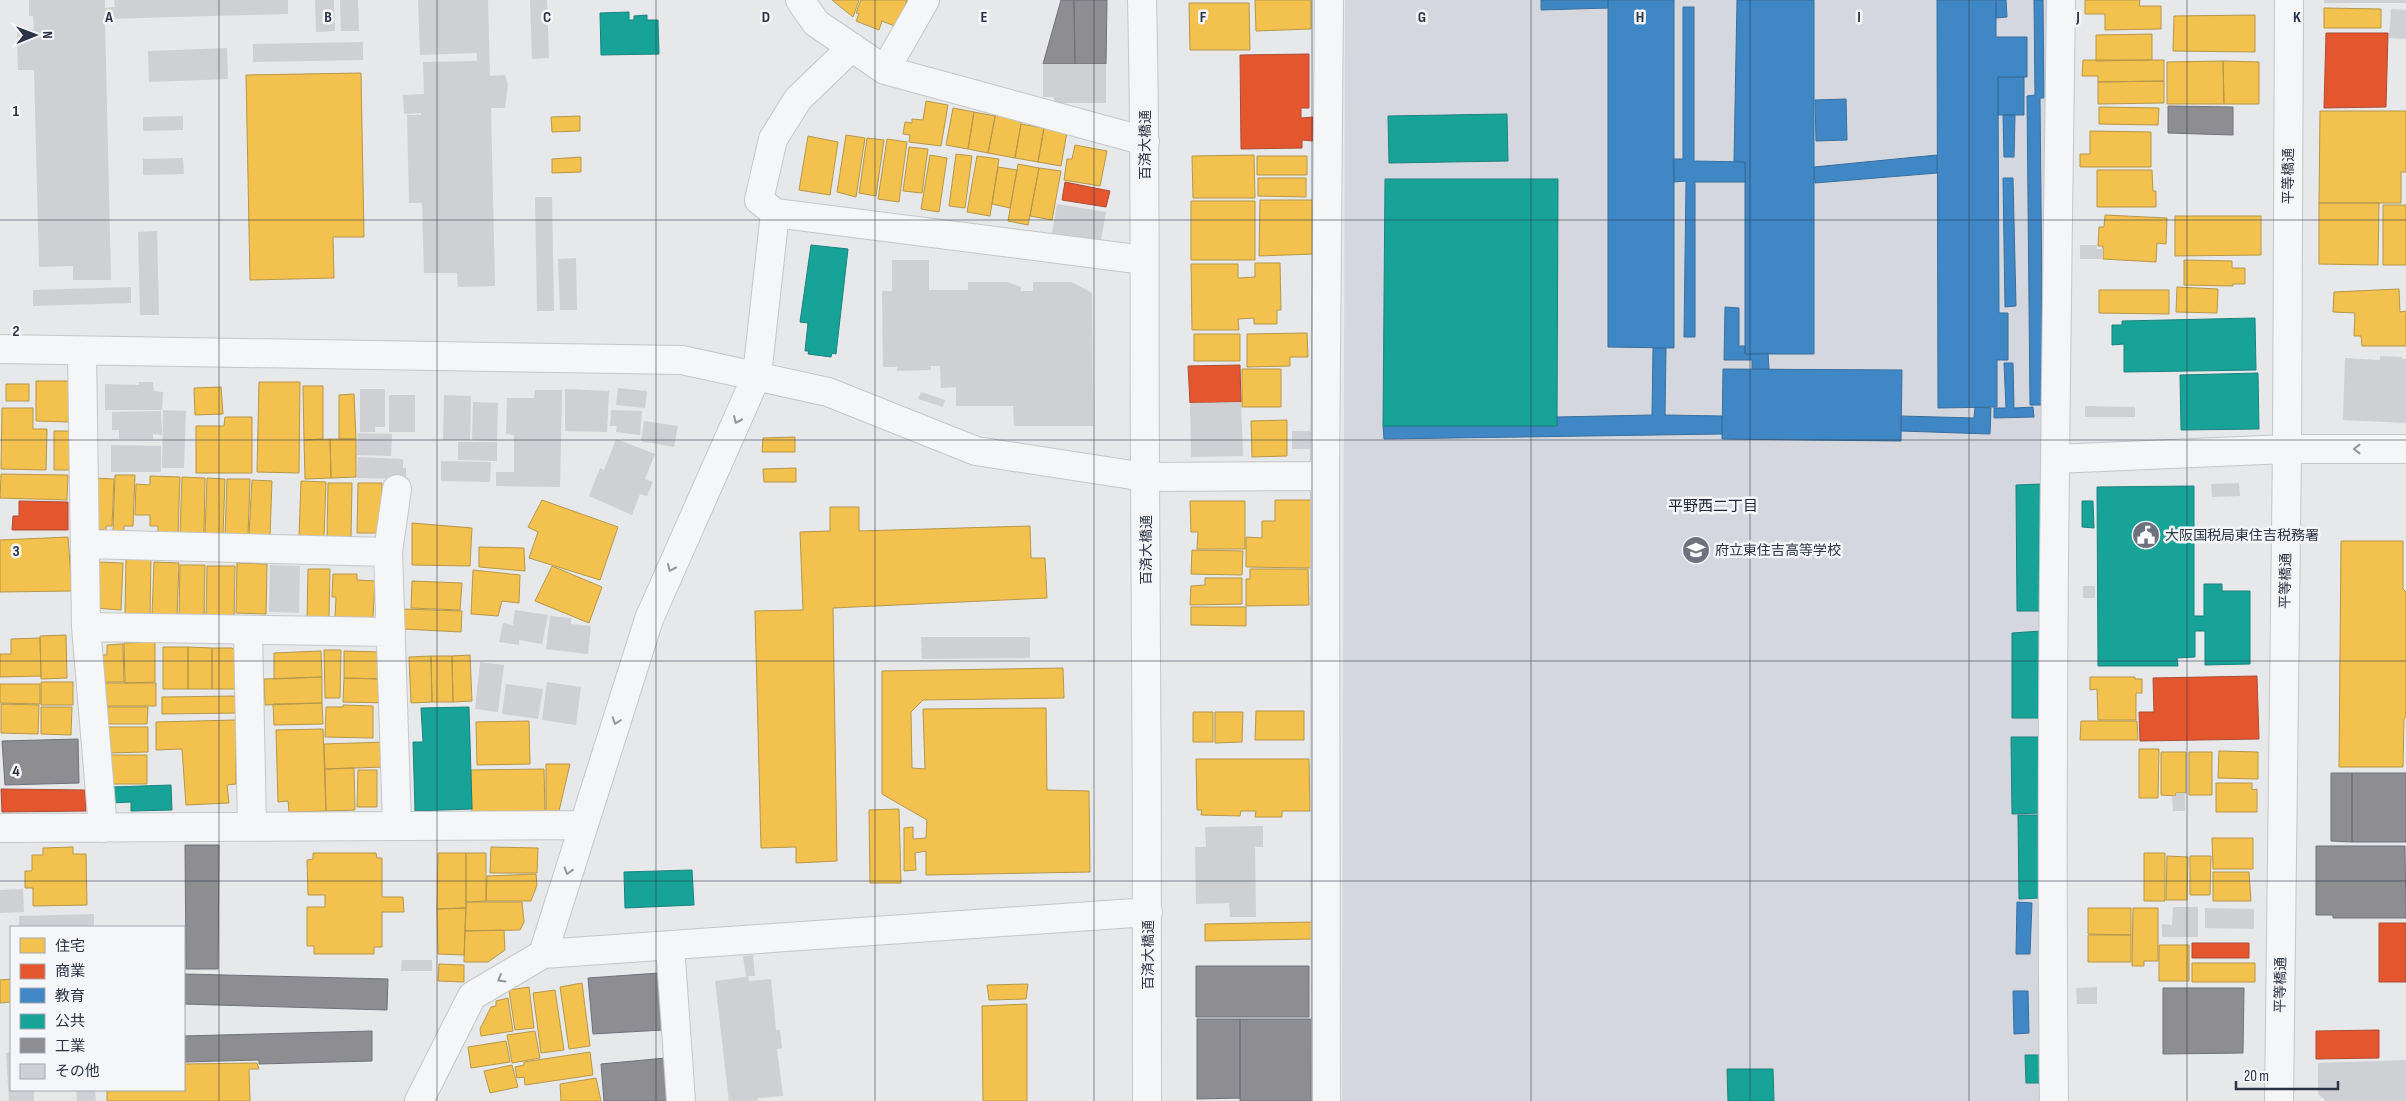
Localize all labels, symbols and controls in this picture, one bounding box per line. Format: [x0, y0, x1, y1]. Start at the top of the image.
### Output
text: A [104, 8, 113, 27]
text: B [324, 8, 332, 27]
text: C [543, 8, 551, 27]
text: D [762, 8, 770, 27]
text: E [981, 8, 988, 27]
text: F [1200, 8, 1207, 27]
text: G [1418, 8, 1426, 27]
text: H [1636, 8, 1644, 27]
text: I [1857, 8, 1861, 27]
text: J [2075, 8, 2080, 27]
text: K [2293, 8, 2301, 27]
north arrow [10, 10, 60, 60]
text: N [39, 31, 56, 39]
text: 1 [13, 102, 20, 121]
street label: 百済大橋通 [1137, 110, 1154, 180]
street label: 平等橋通 [2280, 148, 2297, 204]
text: 2 [12, 322, 20, 341]
one-way arrow [733, 415, 744, 424]
one-way arrow [2353, 444, 2361, 454]
district label: 平野西二丁目 [1668, 497, 1758, 516]
street label: 百済大橋通 [1138, 515, 1155, 585]
public building icon: 大阪国税局東住吉税務署 [2131, 520, 2161, 550]
place label: 大阪国税局東住吉税務署 [2165, 527, 2319, 544]
school or university icon: 府立東住吉高等学校 [1681, 535, 1711, 565]
text: 3 [12, 542, 20, 561]
place label: 府立東住吉高等学校 [1715, 542, 1841, 559]
street label: 平等橋通 [2277, 553, 2294, 609]
one-way arrow [667, 563, 678, 572]
one-way arrow [612, 716, 622, 725]
text: 4 [12, 762, 20, 781]
one-way arrow [564, 867, 574, 875]
street label: 百済大橋通 [1140, 920, 1157, 990]
legend [10, 926, 185, 1091]
text: 住宅 [55, 937, 85, 956]
street label: 平等橋通 [2272, 957, 2289, 1013]
text: 商業 [55, 962, 85, 981]
one-way arrow [497, 972, 506, 982]
text: 教育 [55, 987, 85, 1006]
text: 公共 [55, 1012, 85, 1031]
text: 工業 [55, 1037, 85, 1056]
scale bar [2236, 1058, 2338, 1090]
text: その他 [55, 1062, 100, 1081]
text: 20 m [2244, 1067, 2269, 1086]

